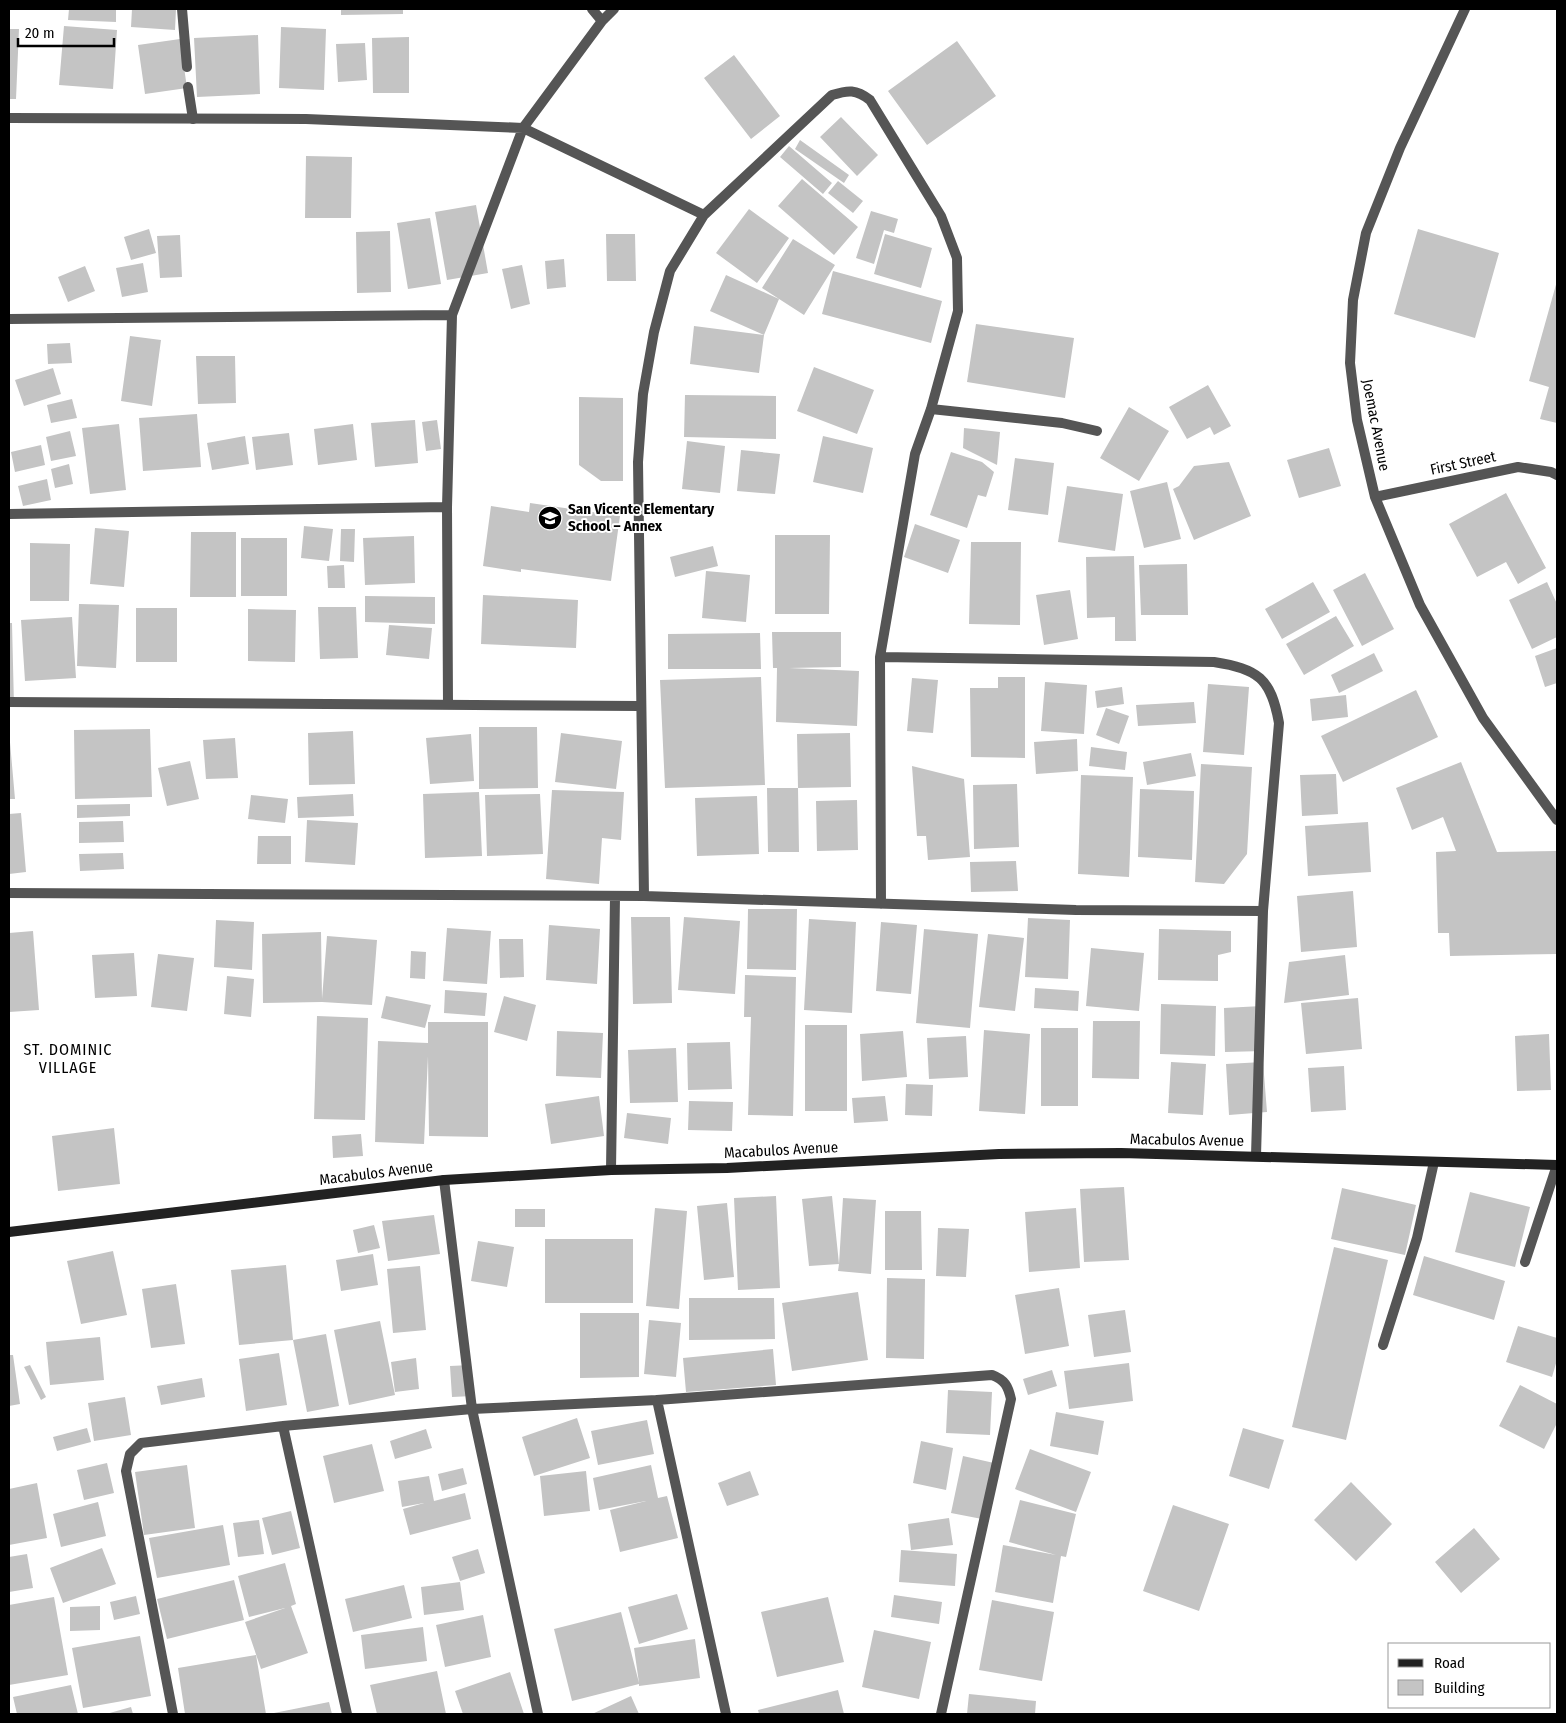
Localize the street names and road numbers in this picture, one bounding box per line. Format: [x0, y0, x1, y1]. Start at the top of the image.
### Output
street label: Joemac Avenue [1358, 377, 1394, 473]
street label: First Street [1429, 447, 1498, 479]
street label: Macabulos Avenue [1130, 1130, 1244, 1150]
street label: Macabulos Avenue [723, 1138, 839, 1162]
street label: Macabulos Avenue [318, 1157, 434, 1189]

